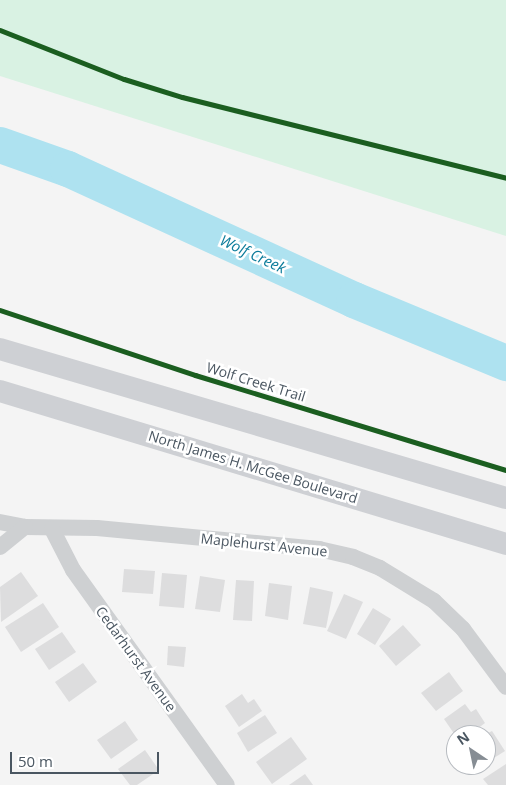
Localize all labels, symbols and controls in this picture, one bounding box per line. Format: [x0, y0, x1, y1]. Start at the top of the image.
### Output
water label: Wolf Creek [217, 231, 289, 277]
street label: Wolf Creek Trail [204, 359, 308, 405]
street label: North James H. McGee Boulevard [147, 427, 359, 507]
street label: Maplehurst Avenue [200, 530, 328, 560]
street label: Cedarhurst Avenue [92, 603, 180, 715]
north arrow [446, 725, 496, 775]
text: N [453, 727, 473, 749]
scale bar [12, 742, 161, 774]
text: 50 m [18, 751, 53, 771]

